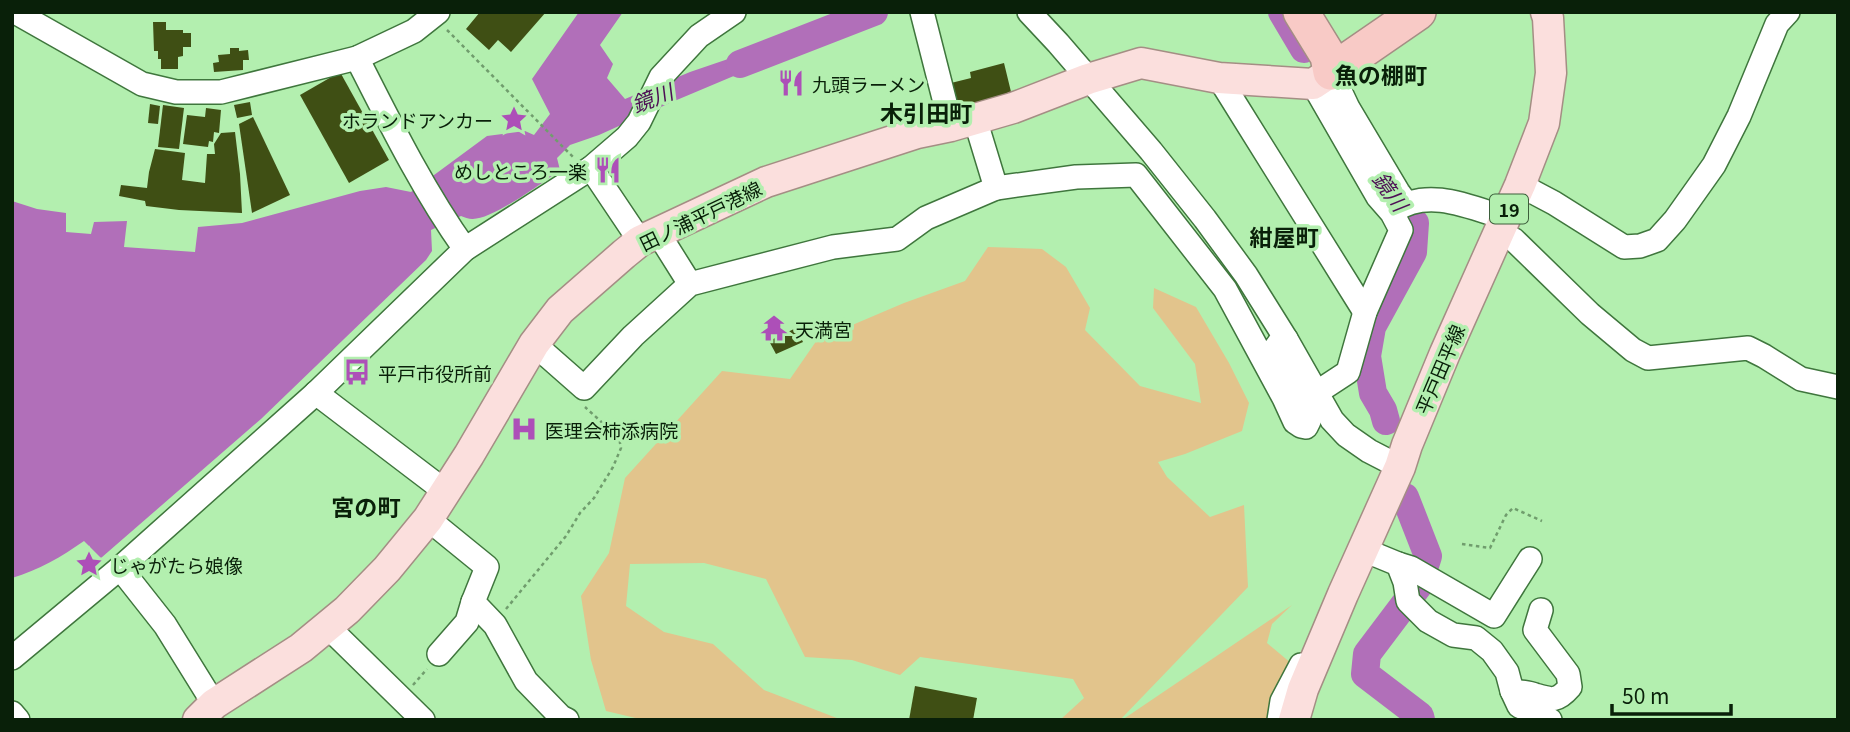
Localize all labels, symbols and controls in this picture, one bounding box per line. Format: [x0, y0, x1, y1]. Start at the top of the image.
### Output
district label: 魚の棚町 [1335, 57, 1427, 91]
restaurant icon: 九頭ラーメン [776, 68, 806, 98]
place label: 九頭ラーメン [812, 70, 925, 97]
water label: 鏡川 [627, 75, 679, 119]
district label: 木引田町 [880, 95, 972, 129]
place icon: ホランドアンカー [499, 104, 529, 134]
place label: ホランドアンカー [342, 106, 493, 133]
restaurant icon: めしところ一楽 [593, 155, 623, 185]
place label: めしところ一楽 [454, 157, 587, 184]
water label: 鏡川 [1367, 165, 1417, 218]
street label: 田ノ浦平戸港線 [634, 174, 766, 256]
road number: 19 [1490, 194, 1528, 224]
district label: 紺屋町 [1250, 219, 1319, 253]
temple icon: 天満宮 [759, 313, 789, 343]
place label: 天満宮 [795, 315, 852, 342]
street label: 平戸田平線 [1408, 320, 1470, 418]
bus stop icon: 平戸市役所前 [342, 357, 372, 387]
place label: 平戸市役所前 [378, 359, 492, 386]
hospital icon: 医理会柿添病院 [509, 414, 539, 444]
place label: 医理会柿添病院 [545, 416, 678, 443]
district label: 宮の町 [332, 489, 401, 523]
place icon: じゃがたら娘像 [74, 549, 104, 579]
place label: じゃがたら娘像 [110, 551, 243, 578]
scale bar [1612, 672, 1731, 716]
text: 50 m [1622, 680, 1669, 710]

